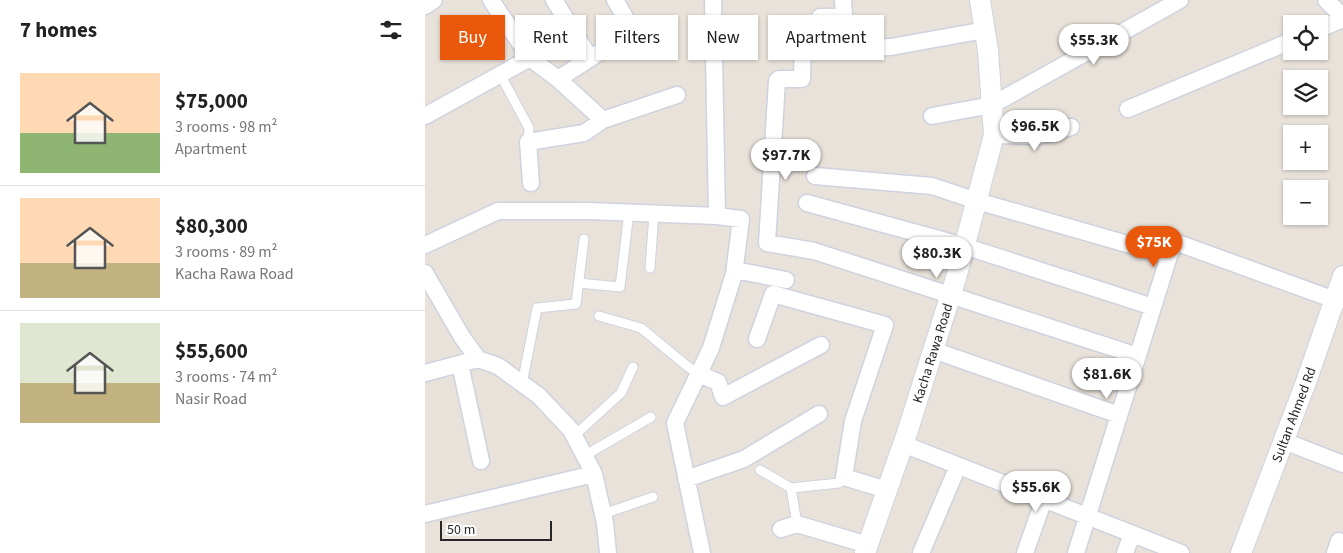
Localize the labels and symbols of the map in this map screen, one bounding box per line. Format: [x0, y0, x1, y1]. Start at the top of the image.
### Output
pin: $55.3K [1053, 23, 1135, 66]
pin: $96.5K [994, 110, 1076, 152]
pin: $97.7K [745, 138, 827, 181]
pin: $75K [1124, 226, 1184, 268]
pin: $80.3K [896, 236, 978, 279]
street label: Kacha Rawa Road [908, 301, 958, 406]
pin: $81.6K [1066, 358, 1148, 400]
street label: Sultan Ahmed Rd [1267, 364, 1321, 466]
pin: $55.6K [995, 470, 1077, 513]
scale bar [440, 518, 553, 541]

